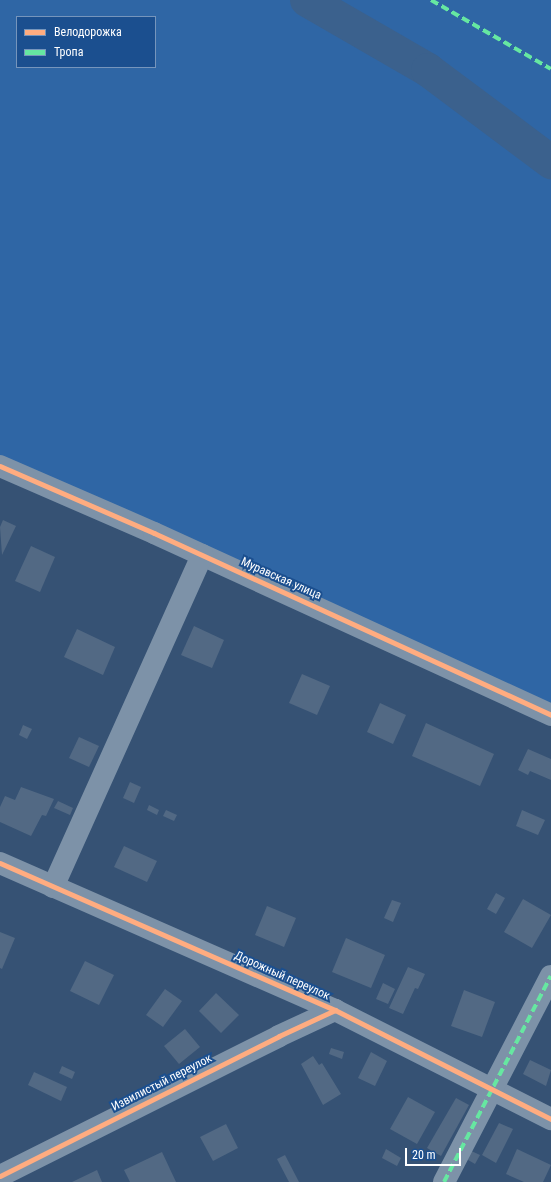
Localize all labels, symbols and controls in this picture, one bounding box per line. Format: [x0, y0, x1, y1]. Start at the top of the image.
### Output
legend [16, 16, 156, 68]
text: Велодорожка [54, 25, 122, 39]
text: Тропа [54, 45, 83, 59]
street label: Муравская улица [239, 555, 323, 603]
street label: Дорожный переулок [232, 949, 332, 1003]
street label: Извилистый переулок [109, 1051, 215, 1115]
scale bar [407, 1140, 463, 1166]
text: 20 m [412, 1148, 436, 1162]

